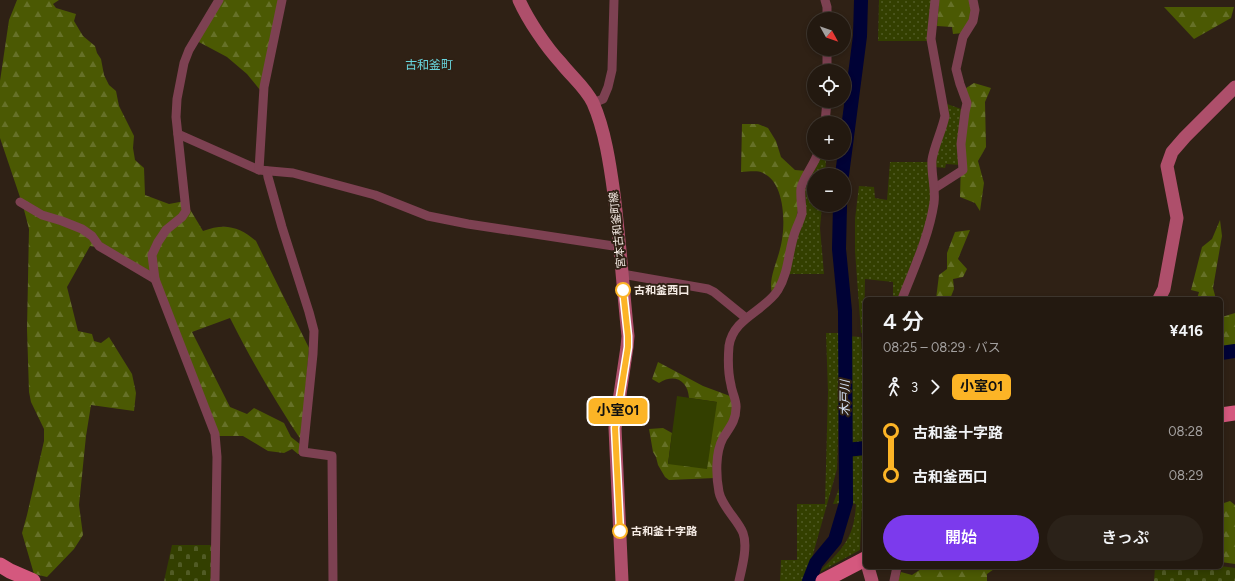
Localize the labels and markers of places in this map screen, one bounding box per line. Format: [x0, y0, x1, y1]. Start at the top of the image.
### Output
marker: 古和釜西口 [615, 282, 631, 298]
place label: 古和釜西口 [634, 284, 689, 297]
marker: 古和釜十字路 [612, 523, 628, 539]
place label: 古和釜十字路 [631, 525, 698, 538]

